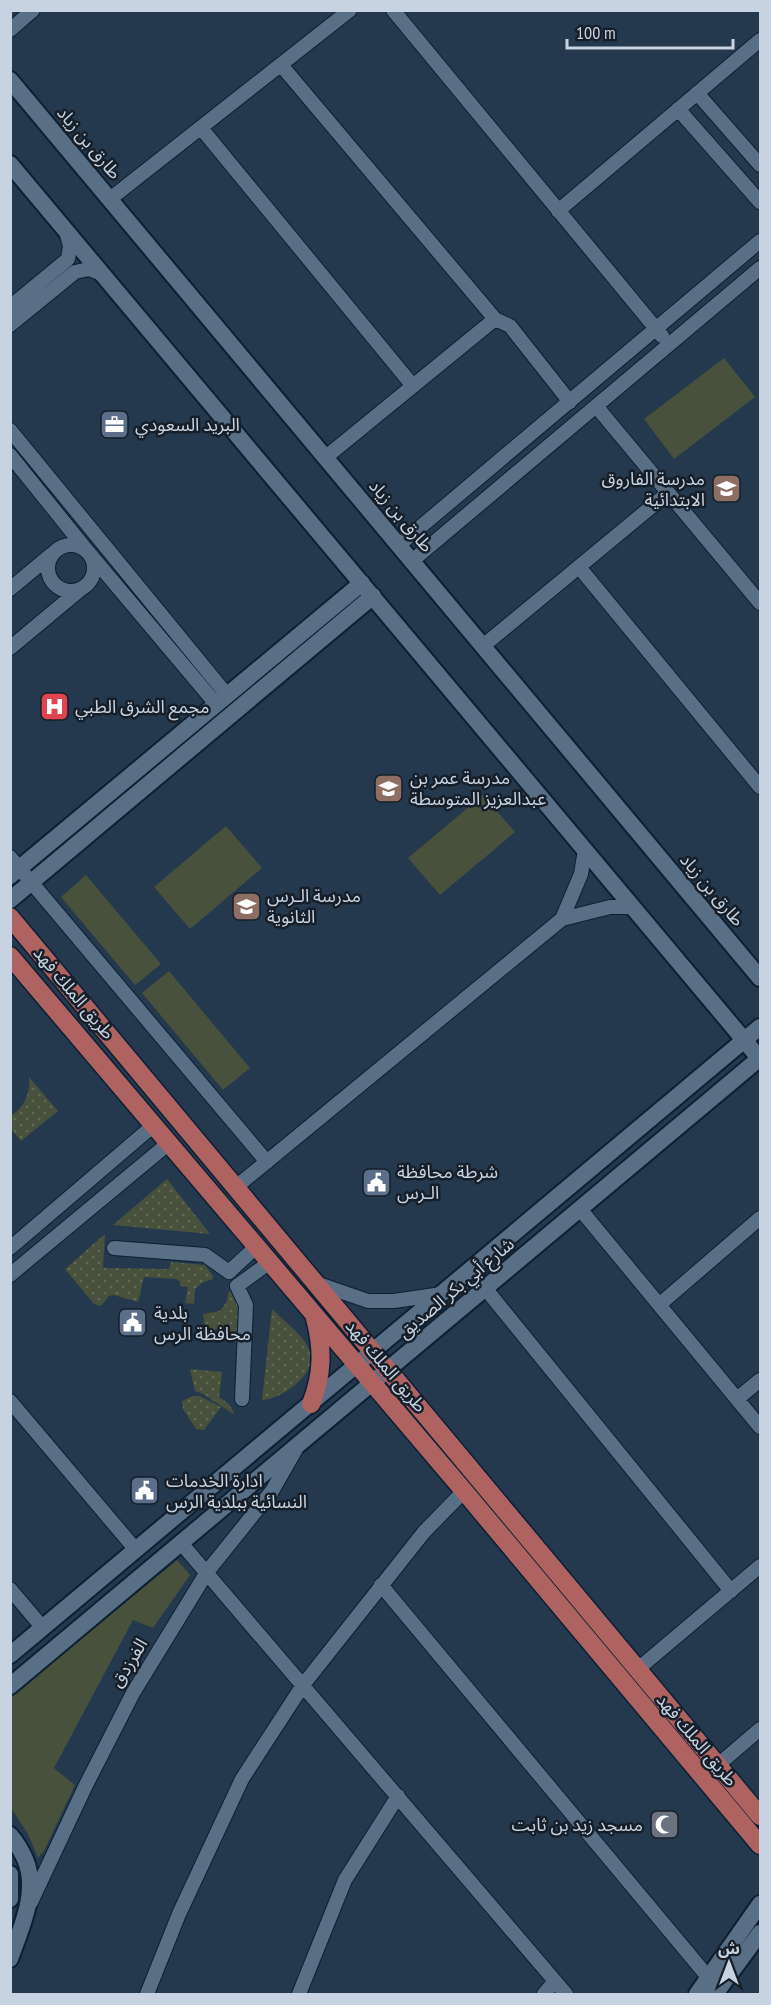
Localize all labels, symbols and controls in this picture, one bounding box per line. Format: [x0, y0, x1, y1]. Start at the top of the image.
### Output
scale bar [567, 12, 734, 50]
text: 100 m [576, 21, 616, 44]
street label: طارق بن زياد [52, 101, 127, 184]
office icon: البريد السعودي [98, 409, 130, 441]
place label: البريد السعودي [135, 413, 240, 438]
place label: مدرسة الفاروق الابتدائية [602, 467, 705, 511]
school or university icon: مدرسة الفاروق الابتدائية [710, 473, 742, 505]
street label: طارق بن زياد [364, 474, 439, 557]
hospital icon: مجمع الشرق الطبي [38, 691, 70, 723]
place label: مجمع الشرق الطبي [75, 695, 209, 721]
place label: مدرسة عمر بن عبدالعزيز المتوسطة [410, 766, 546, 810]
school or university icon: مدرسة عمر بن عبدالعزيز المتوسطة [373, 772, 405, 804]
street label: طارق بن زياد [675, 848, 750, 931]
place label: مدرسة الـرس الثانوية [267, 884, 361, 928]
school or university icon: مدرسة الـرس الثانوية [230, 890, 262, 922]
street label: طريق الملك فهد [29, 941, 120, 1044]
place label: شرطة محافظة الـرس [397, 1160, 498, 1204]
public building icon: شرطة محافظة الـرس [360, 1166, 392, 1198]
street label: شارع أبي بكر الصديق [393, 1232, 521, 1345]
place label: بلدية محافظة الرس [154, 1301, 251, 1345]
public building icon: بلدية محافظة الرس [117, 1307, 149, 1339]
street label: طريق الملك فهد [341, 1314, 432, 1417]
place label: ادارة الخدمات النسائية ببلدية الرس [166, 1469, 307, 1513]
public building icon: ادارة الخدمات النسائية ببلدية الرس [129, 1475, 161, 1507]
street label: الفرزدق [105, 1634, 152, 1692]
street label: طريق الملك فهد [652, 1688, 743, 1791]
mosque icon: مسجد زيد بن ثابت [648, 1809, 680, 1841]
place label: مسجد زيد بن ثابت [512, 1813, 643, 1836]
north arrow [699, 1933, 759, 1993]
text: ش [718, 1938, 740, 1958]

